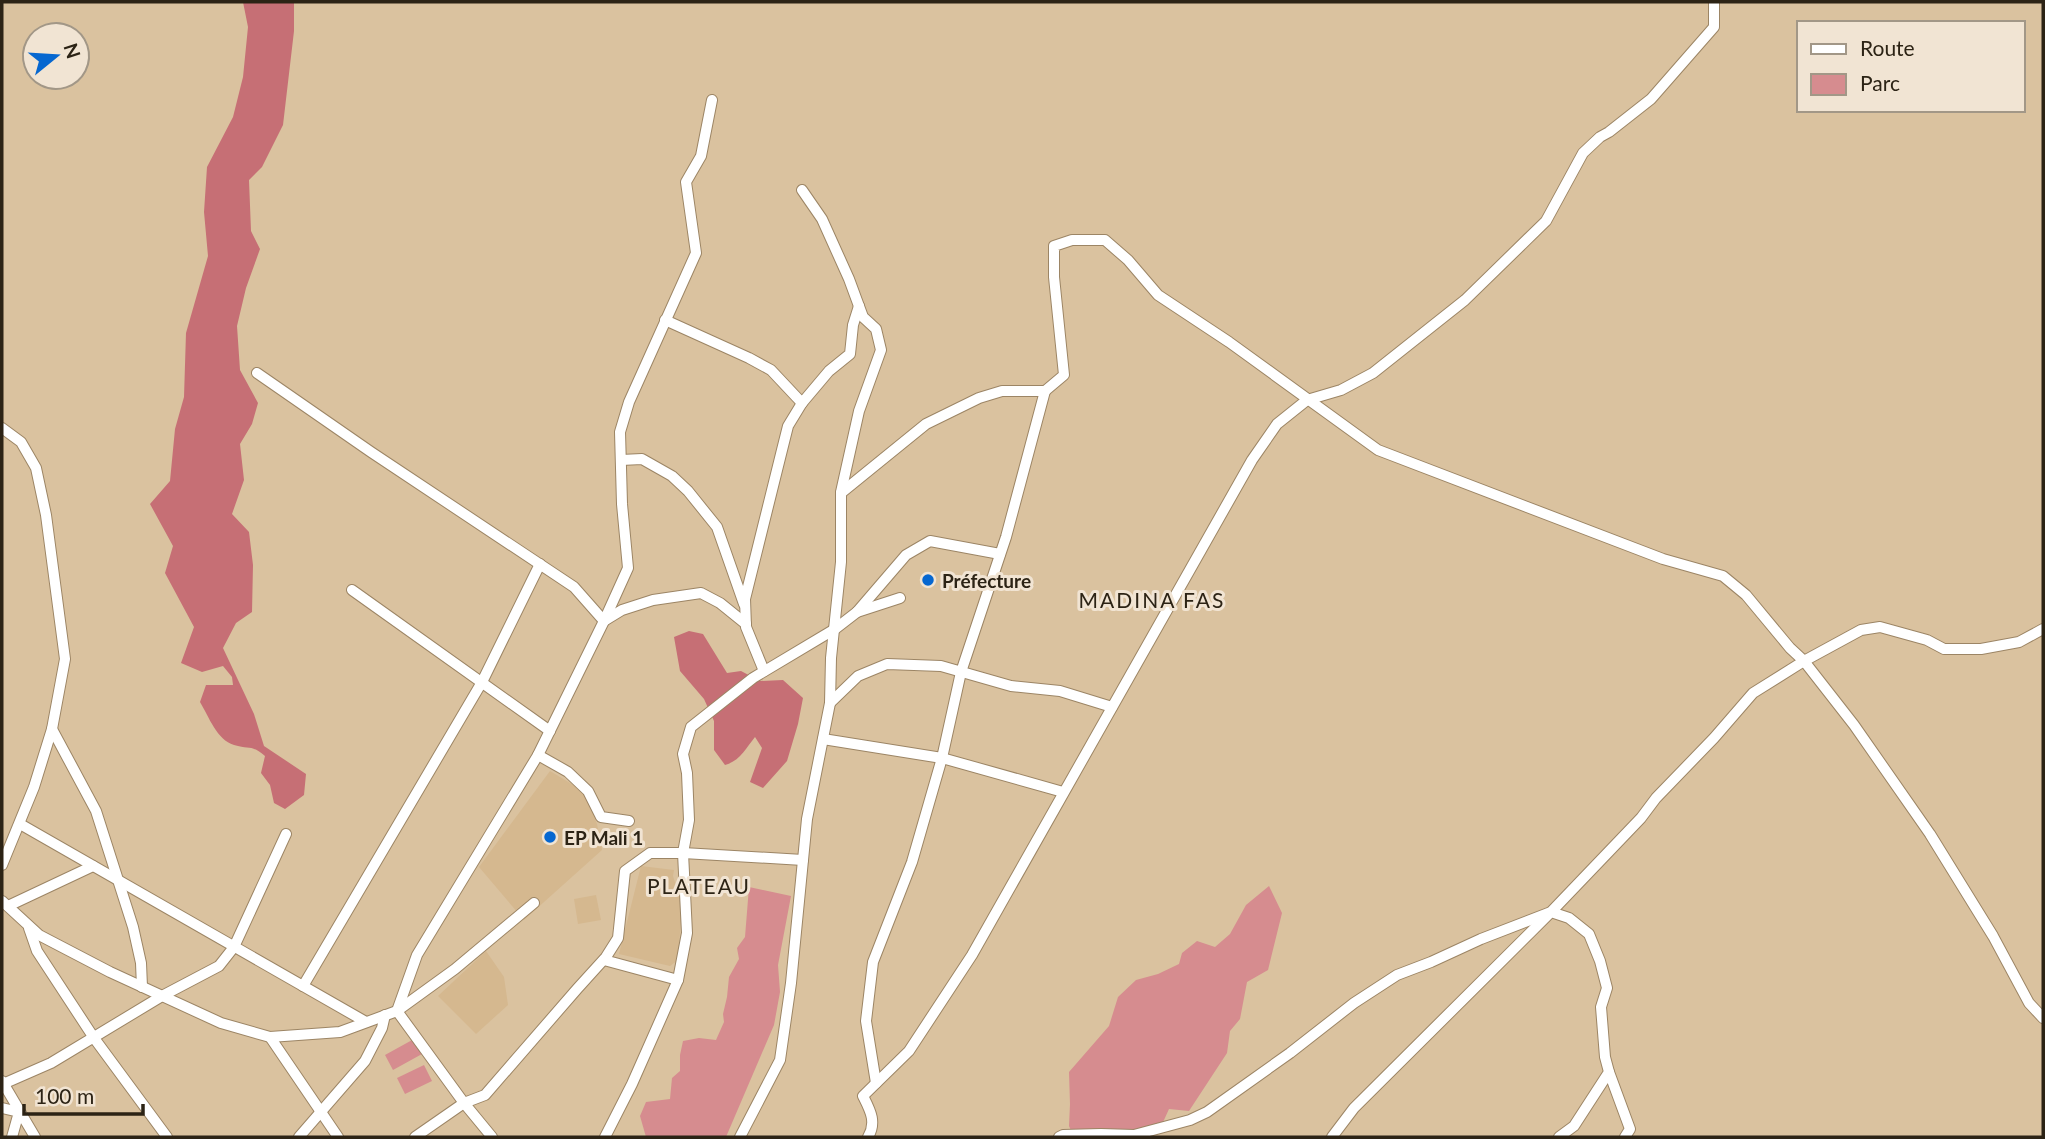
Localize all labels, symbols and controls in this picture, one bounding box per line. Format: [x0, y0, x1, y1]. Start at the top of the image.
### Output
north arrow [21, 21, 91, 91]
legend [1797, 21, 2024, 112]
text: Route [1860, 35, 1915, 60]
text: N [59, 40, 86, 61]
text: Parc [1860, 70, 1900, 95]
place label: Préfecture [942, 569, 1031, 592]
marker: Préfecture [920, 572, 936, 588]
district label: MADINA FAS [1079, 587, 1225, 612]
place label: EP Mali 1 [564, 826, 643, 849]
marker: EP Mali 1 [542, 829, 558, 845]
district label: PLATEAU [647, 873, 751, 898]
scale bar [24, 1072, 144, 1116]
text: 100 m [35, 1083, 94, 1108]

